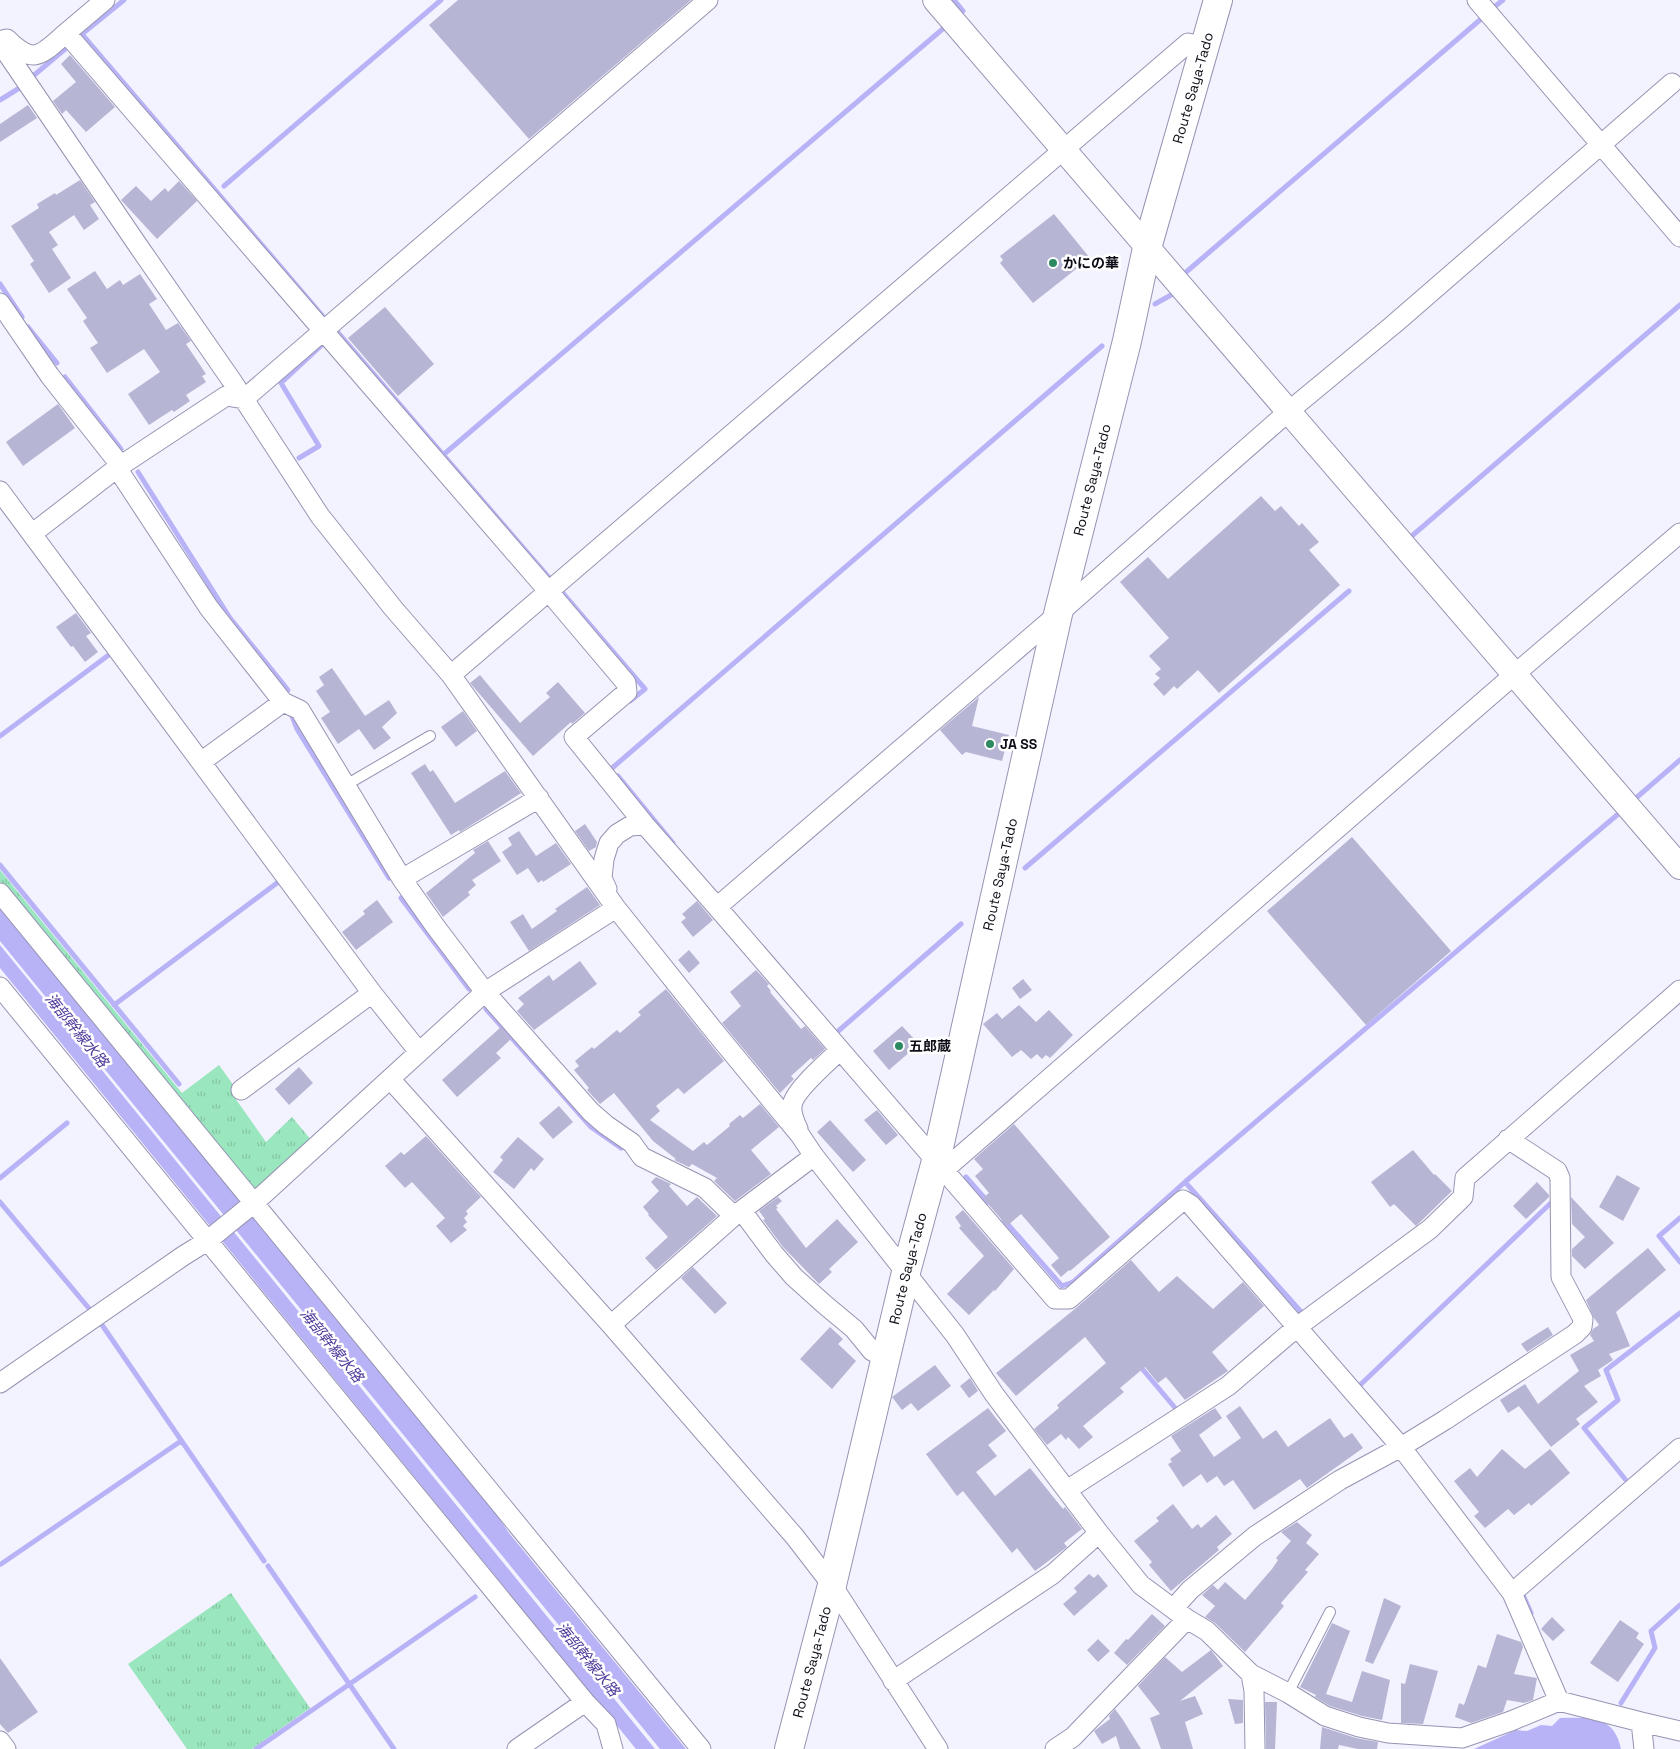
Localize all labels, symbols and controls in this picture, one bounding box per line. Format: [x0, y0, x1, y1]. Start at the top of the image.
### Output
street label: Route Saya-Tado [1168, 30, 1217, 145]
place label: かにの華 [1063, 254, 1119, 272]
marker: かにの華 [1047, 257, 1059, 269]
street label: Route Saya-Tado [1069, 422, 1115, 538]
place label: JA SS [1000, 735, 1038, 753]
marker: JA SS [984, 738, 996, 750]
street label: Route Saya-Tado [979, 816, 1021, 932]
water label: 海部幹線水路 [41, 989, 114, 1072]
place label: 五郎蔵 [909, 1037, 951, 1055]
marker: 五郎蔵 [893, 1040, 905, 1052]
street label: Route Saya-Tado [885, 1210, 931, 1326]
water label: 海部幹線水路 [296, 1304, 369, 1387]
street label: Route Saya-Tado [789, 1604, 835, 1720]
water label: 海部幹線水路 [552, 1618, 625, 1701]

